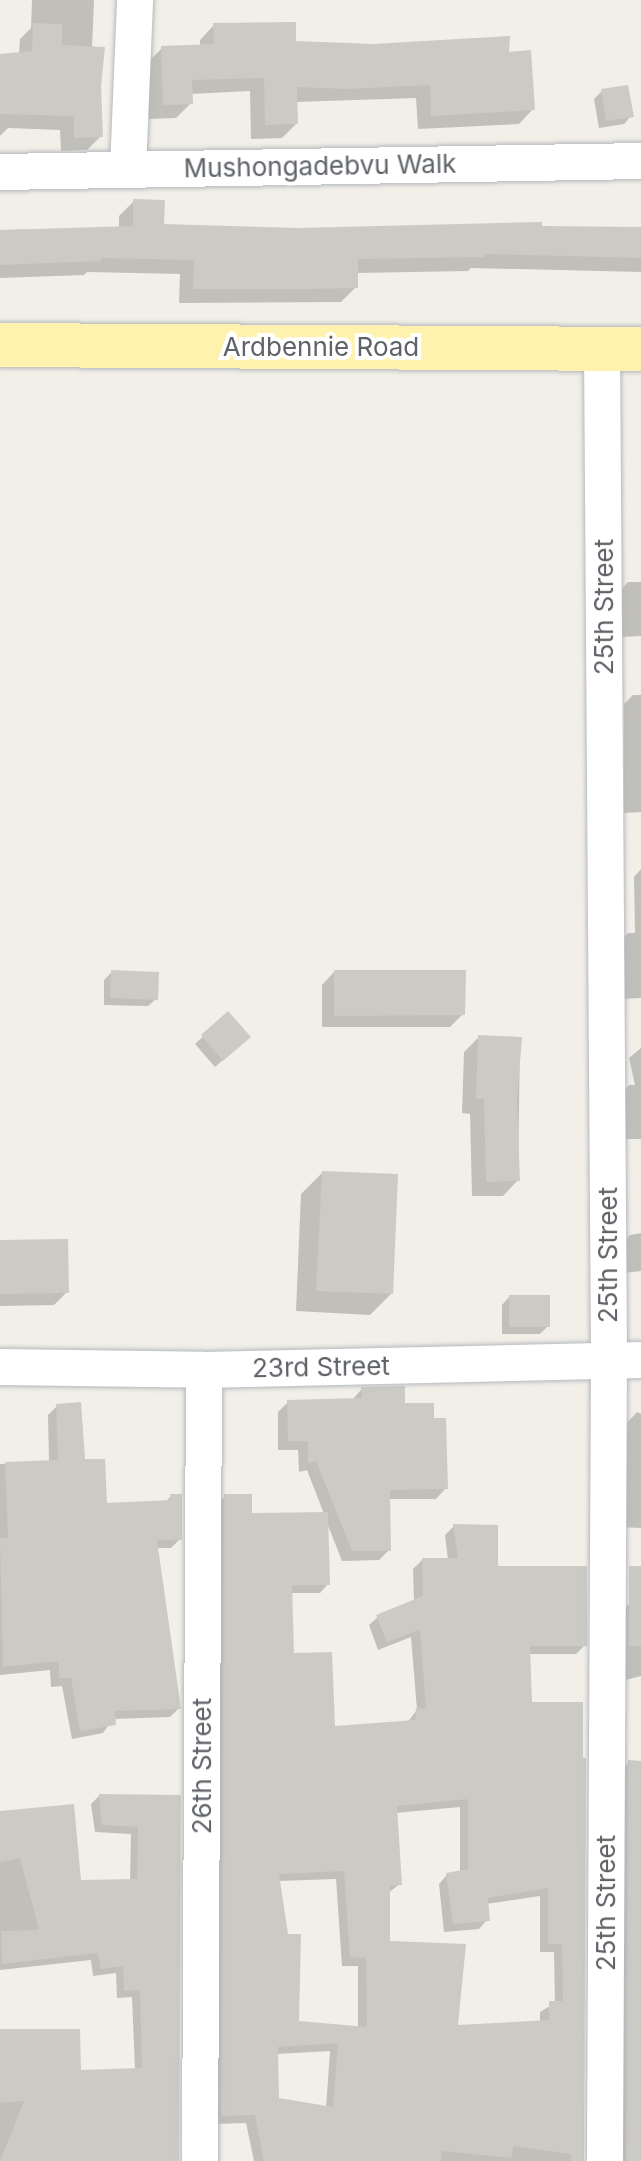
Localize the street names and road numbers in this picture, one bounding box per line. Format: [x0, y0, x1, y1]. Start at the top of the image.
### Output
street label: Mushongadebvu Walk [183, 148, 457, 184]
street label: Ardbennie Road [223, 331, 419, 363]
street label: 25th Street [588, 539, 620, 675]
street label: 25th Street [592, 1187, 624, 1323]
street label: 23rd Street [252, 1350, 390, 1384]
street label: 26th Street [186, 1698, 218, 1834]
street label: 25th Street [590, 1835, 622, 1971]

